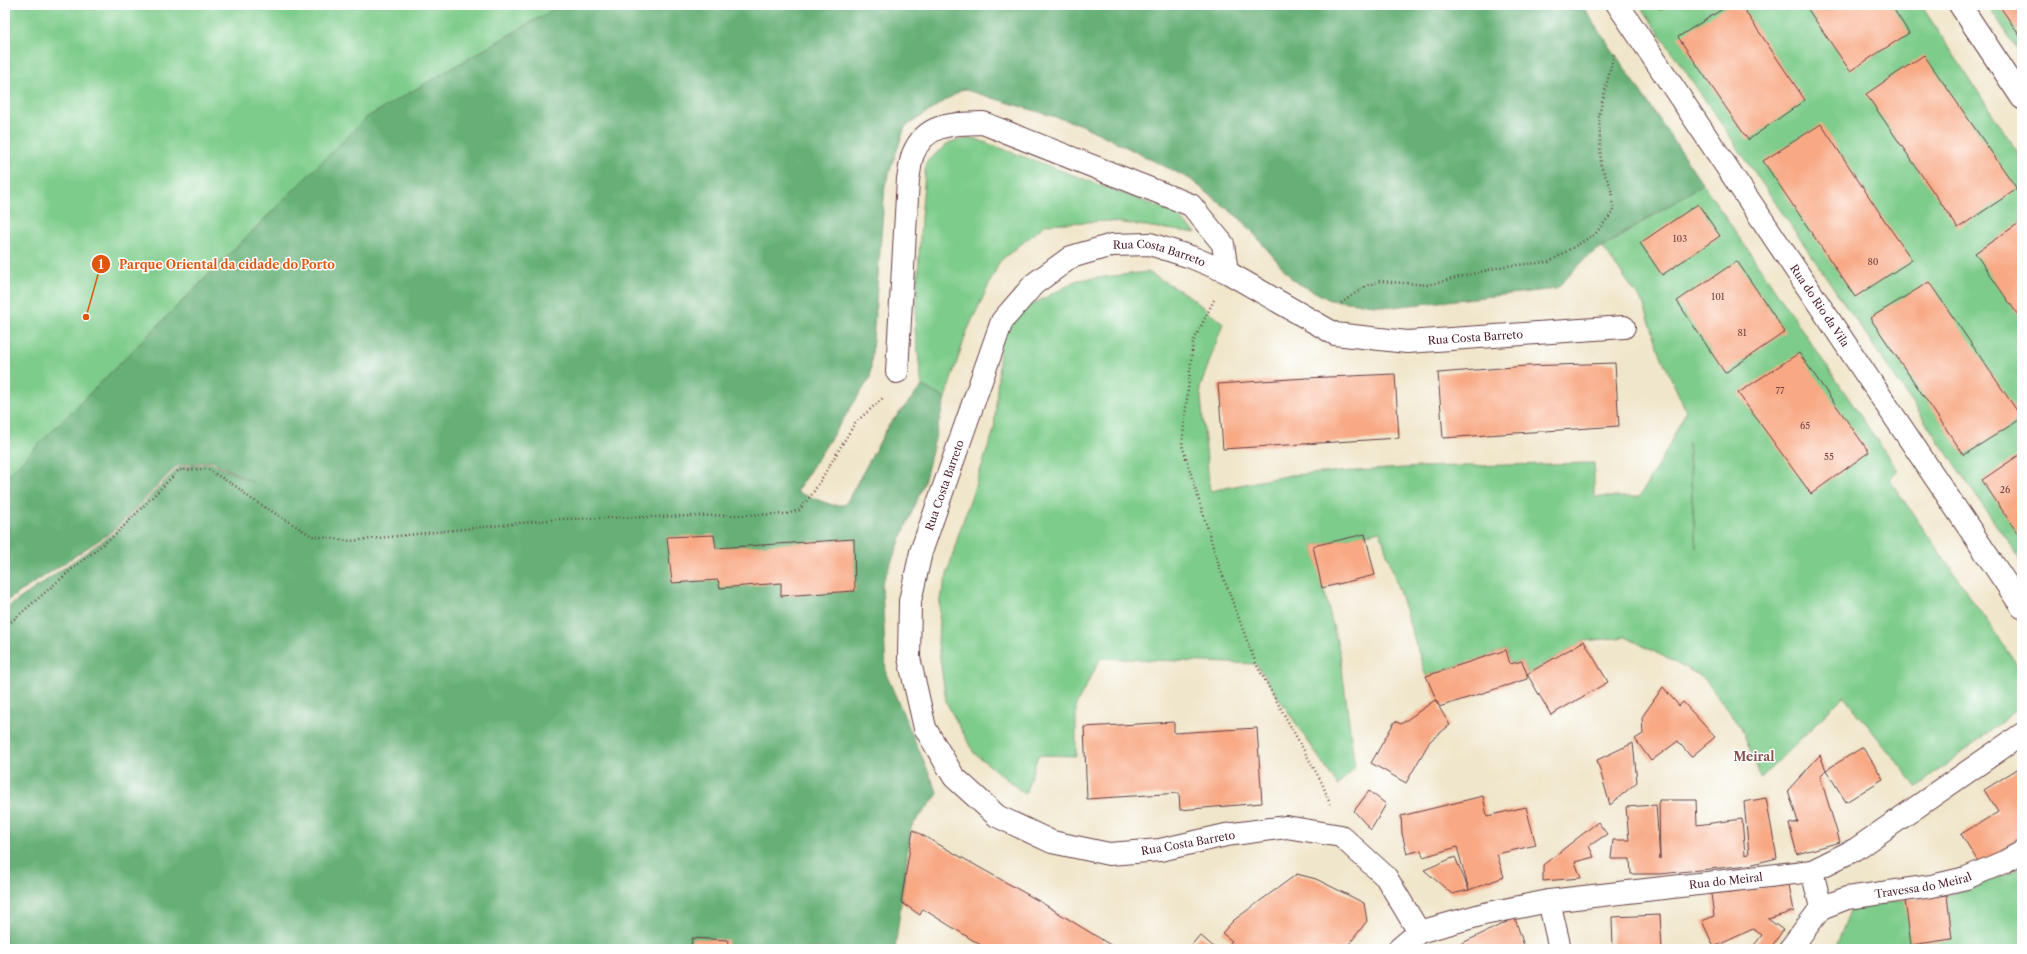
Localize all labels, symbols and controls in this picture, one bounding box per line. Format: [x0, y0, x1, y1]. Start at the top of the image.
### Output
house number: 103 [1673, 233, 1687, 244]
street label: Rua Costa Barreto [1113, 237, 1208, 269]
callout: Parque Oriental da cidade do Porto [91, 252, 343, 276]
house number: 80 [1867, 256, 1879, 267]
text: 1 [98, 257, 104, 272]
text: Parque Oriental da cidade do Porto [119, 257, 335, 272]
street label: Rua do Rio da Vila [1787, 262, 1852, 350]
house number: 101 [1711, 291, 1725, 302]
street label: Rua Costa Barreto [1427, 327, 1524, 348]
house number: 81 [1737, 327, 1747, 338]
house number: 77 [1776, 385, 1785, 396]
house number: 65 [1800, 420, 1810, 431]
street label: Rua Costa Barreto [922, 438, 967, 533]
house number: 55 [1824, 451, 1834, 462]
house number: 26 [2000, 484, 2010, 495]
district label: Meiral [1734, 749, 1774, 764]
street label: Rua Costa Barreto [1140, 828, 1236, 858]
street label: Travessa do Meiral [1874, 869, 1974, 901]
street label: Rua do Meiral [1688, 870, 1764, 892]

